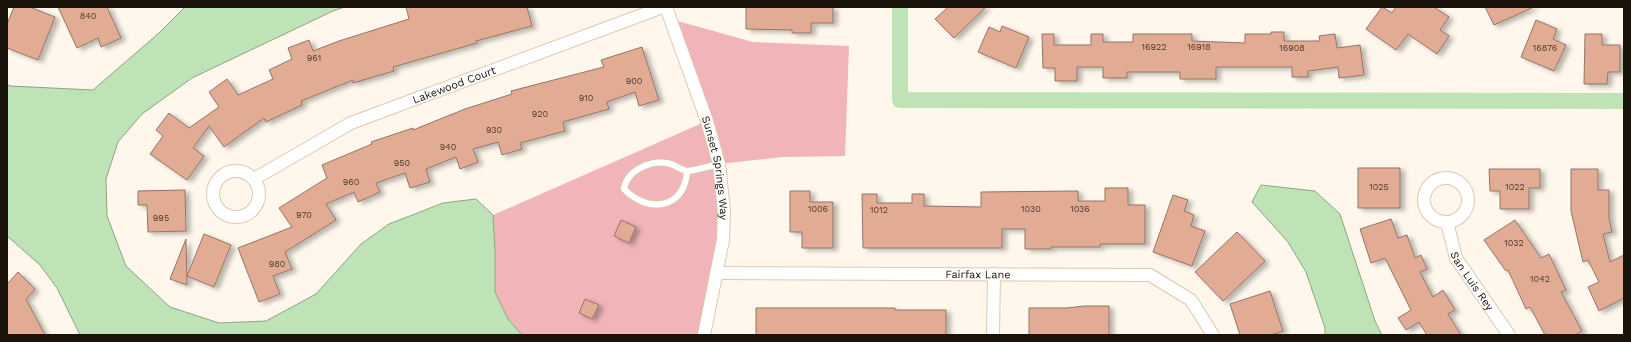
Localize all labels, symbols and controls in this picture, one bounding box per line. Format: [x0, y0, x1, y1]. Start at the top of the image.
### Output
house number: 840 [80, 11, 97, 21]
house number: 16922 [1141, 42, 1167, 52]
house number: 16918 [1187, 42, 1211, 52]
house number: 16908 [1279, 43, 1305, 53]
house number: 16876 [1533, 43, 1557, 53]
house number: 961 [307, 53, 321, 63]
street label: Lakewood Court [411, 64, 498, 107]
house number: 900 [626, 76, 643, 86]
house number: 910 [579, 93, 594, 103]
house number: 920 [532, 109, 549, 119]
street label: Sunset Springs Way [699, 114, 730, 220]
house number: 930 [486, 125, 503, 135]
house number: 940 [440, 142, 457, 152]
house number: 950 [394, 158, 411, 168]
house number: 960 [343, 177, 360, 187]
house number: 1025 [1369, 182, 1389, 192]
house number: 1022 [1505, 182, 1525, 192]
house number: 1006 [808, 204, 828, 214]
house number: 1030 [1021, 204, 1041, 214]
house number: 1036 [1070, 204, 1090, 214]
house number: 1012 [870, 205, 888, 215]
house number: 970 [296, 210, 312, 220]
house number: 995 [153, 213, 169, 223]
house number: 1032 [1504, 238, 1524, 248]
street label: San Luis Rey [1448, 250, 1496, 313]
house number: 980 [269, 259, 286, 269]
street label: Fairfax Lane [945, 268, 1011, 281]
house number: 1042 [1530, 274, 1550, 284]

